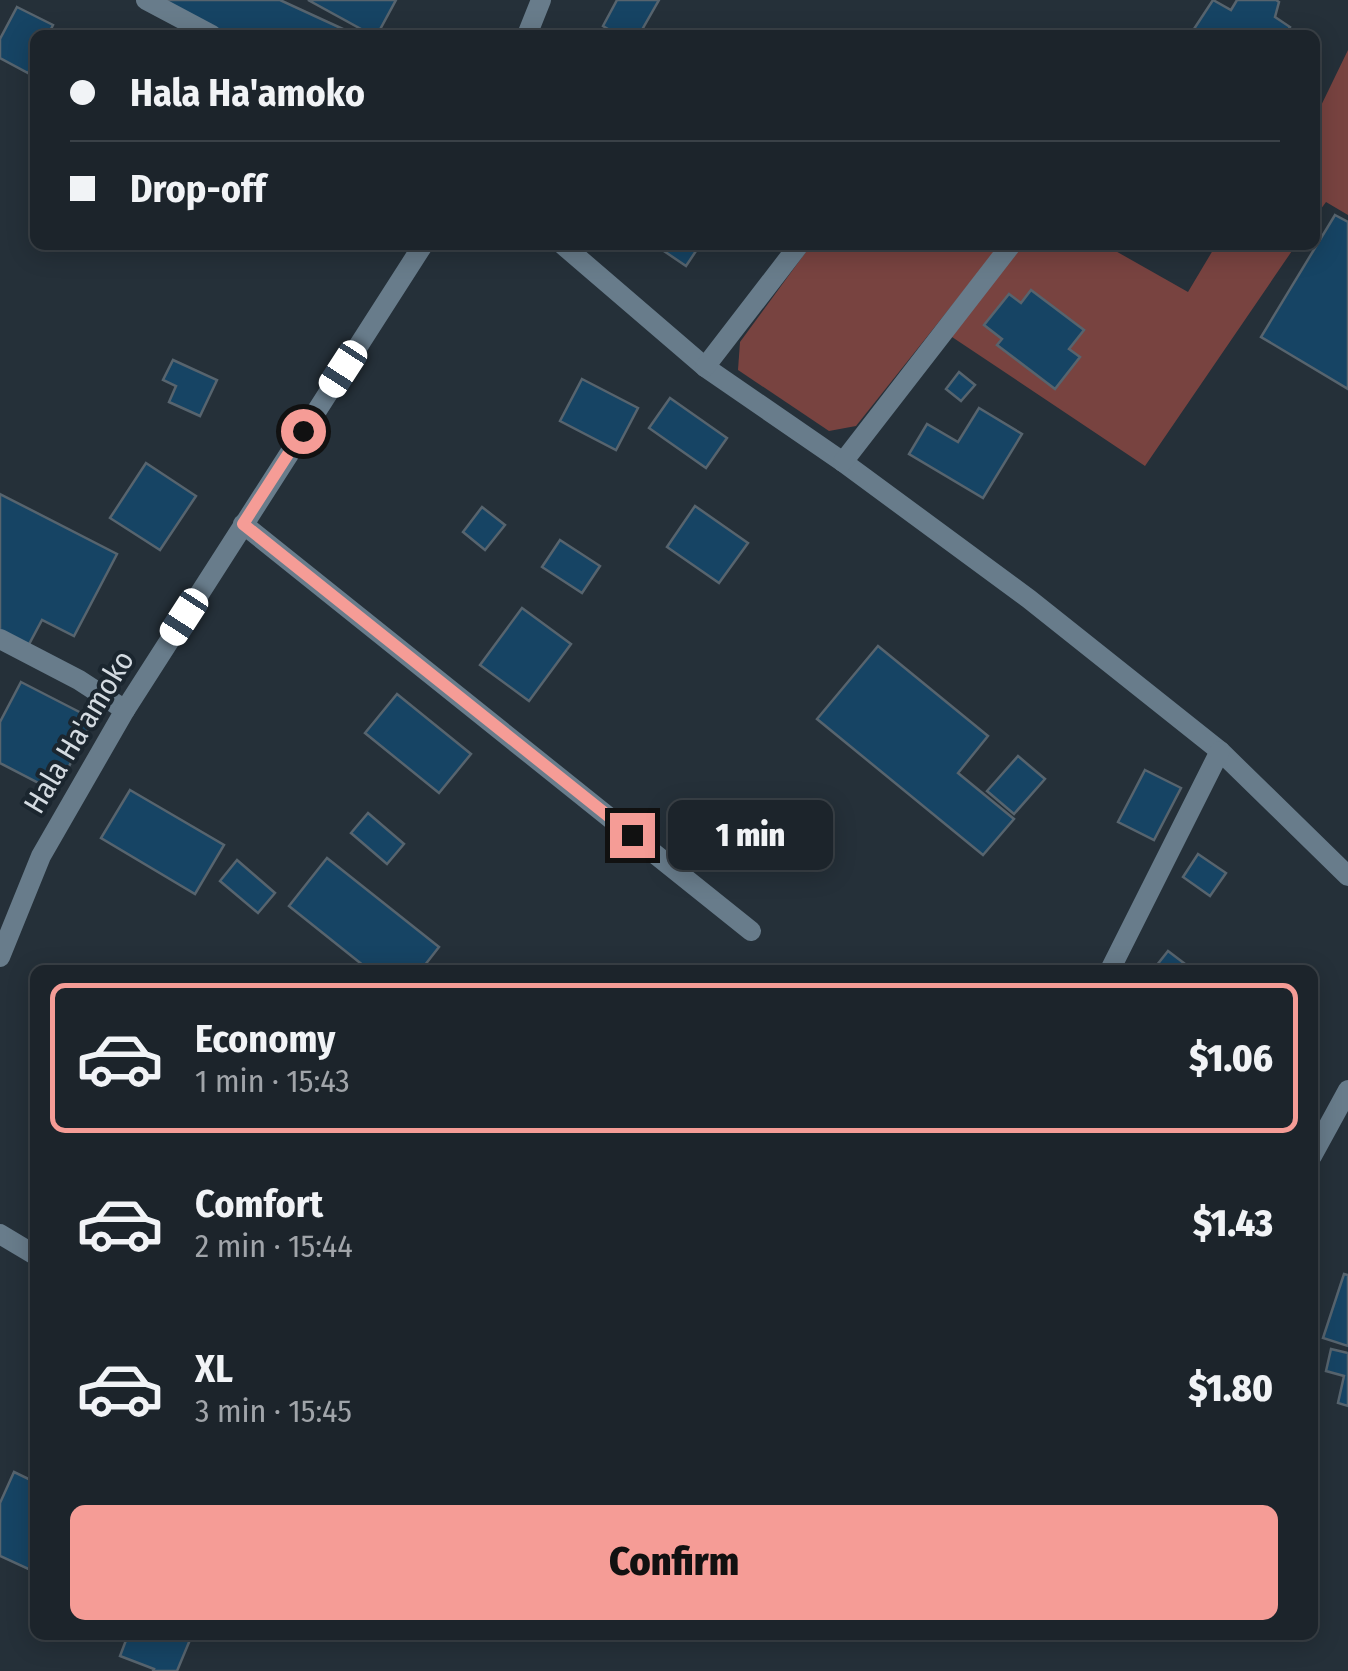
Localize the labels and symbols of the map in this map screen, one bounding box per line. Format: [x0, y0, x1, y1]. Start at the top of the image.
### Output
car [314, 336, 372, 402]
route start [281, 409, 326, 454]
car [155, 584, 213, 650]
street label: Hala Ha'amoko [16, 644, 142, 820]
callout: 1 min [667, 800, 832, 870]
route end [610, 813, 655, 858]

